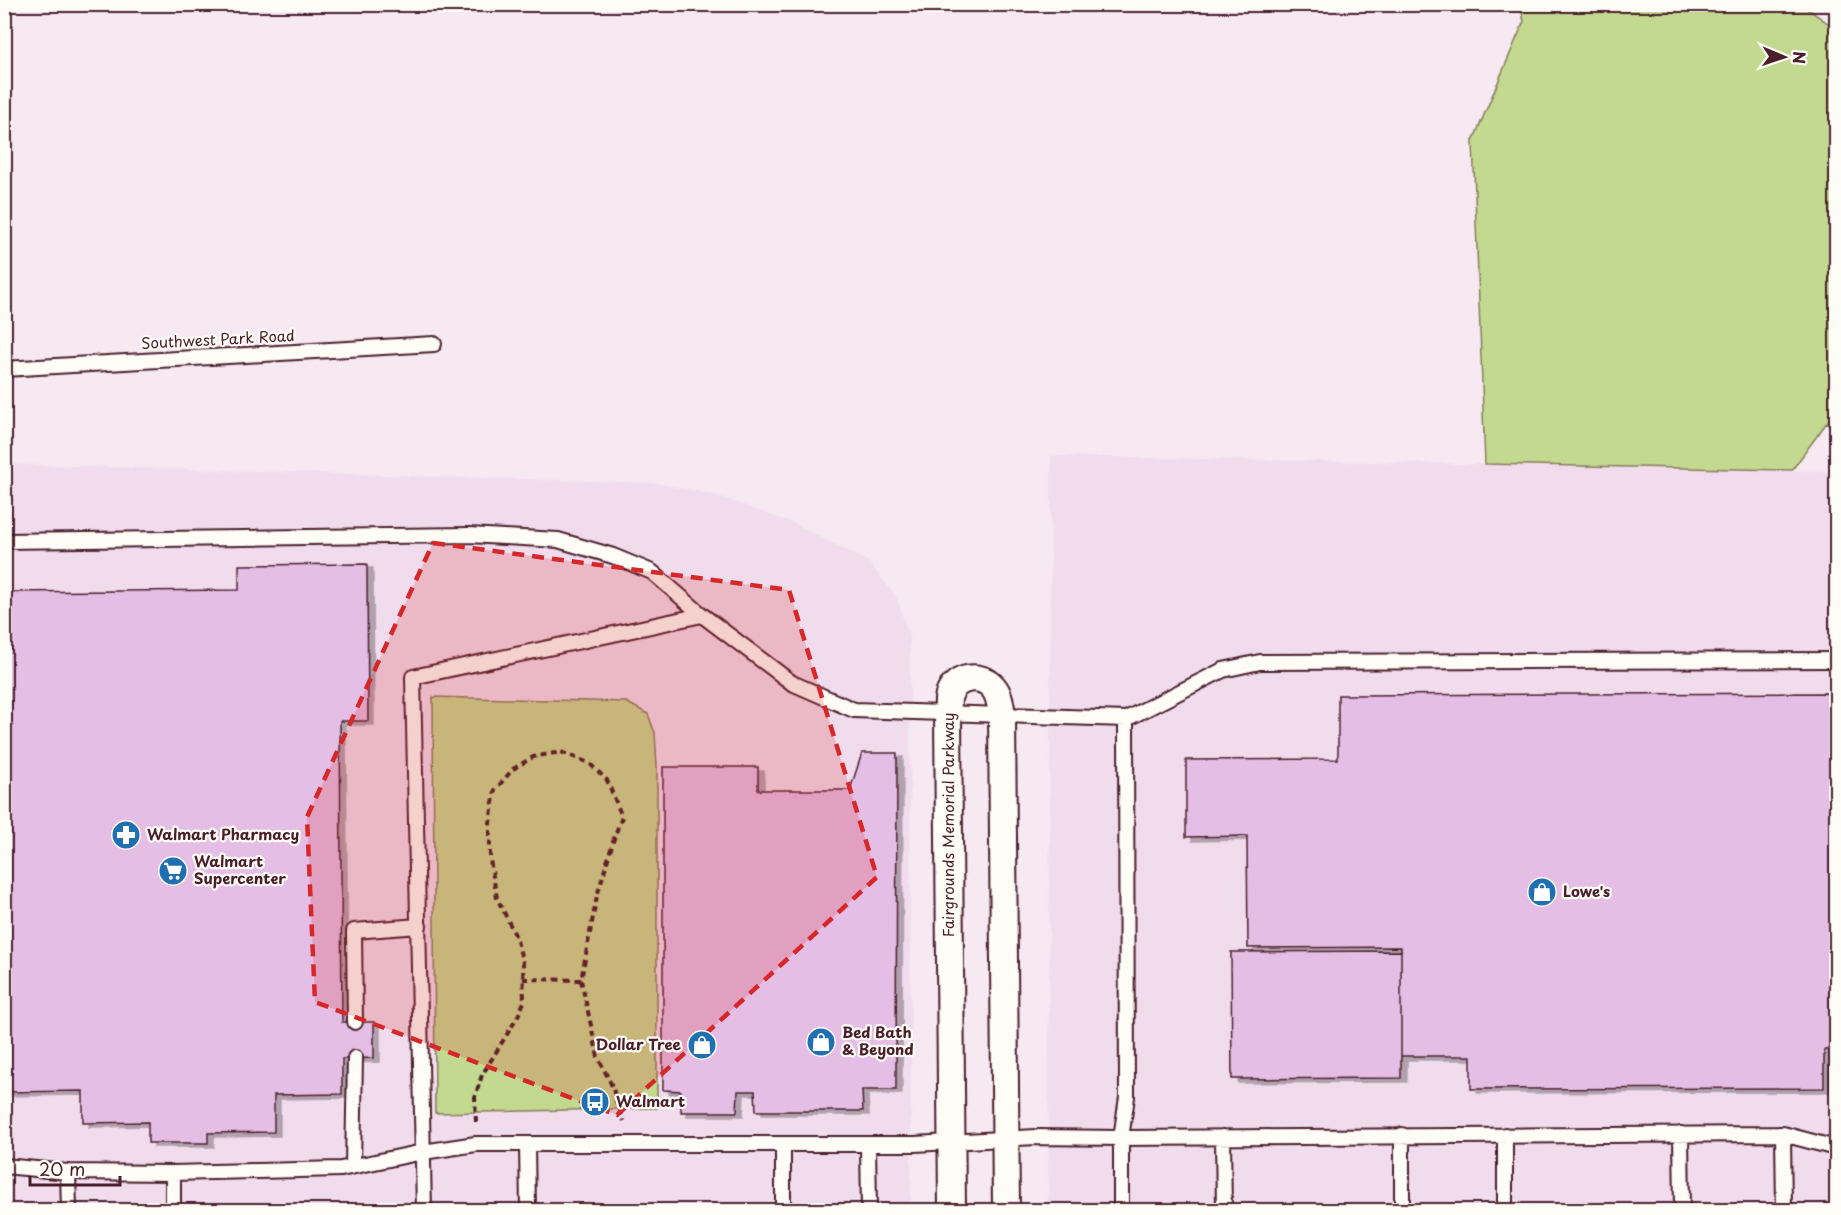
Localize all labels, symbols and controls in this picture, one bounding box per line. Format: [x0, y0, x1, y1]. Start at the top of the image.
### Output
north arrow [1754, 27, 1814, 87]
text: N [1788, 51, 1812, 64]
street label: Southwest Park Road [141, 323, 295, 354]
street label: Fairgrounds Memorial Parkway [936, 713, 959, 937]
pharmacy icon: Walmart Pharmacy [110, 819, 142, 851]
place label: Walmart Pharmacy [147, 822, 300, 845]
place label: Walmart Supercenter [194, 849, 286, 889]
supermarket icon: Walmart Supercenter [157, 855, 189, 887]
shop icon: Lowe's [1526, 876, 1558, 908]
place label: Lowe's [1563, 879, 1610, 902]
place label: Bed Bath & Beyond [842, 1020, 914, 1060]
shop icon: Bed Bath & Beyond [805, 1026, 837, 1058]
shop icon: Dollar Tree [686, 1029, 718, 1061]
place label: Dollar Tree [596, 1032, 682, 1055]
bus stop icon: Walmart [579, 1086, 611, 1118]
place label: Walmart [616, 1089, 685, 1112]
scale bar [30, 1149, 120, 1187]
text: 20 m [39, 1155, 85, 1182]

